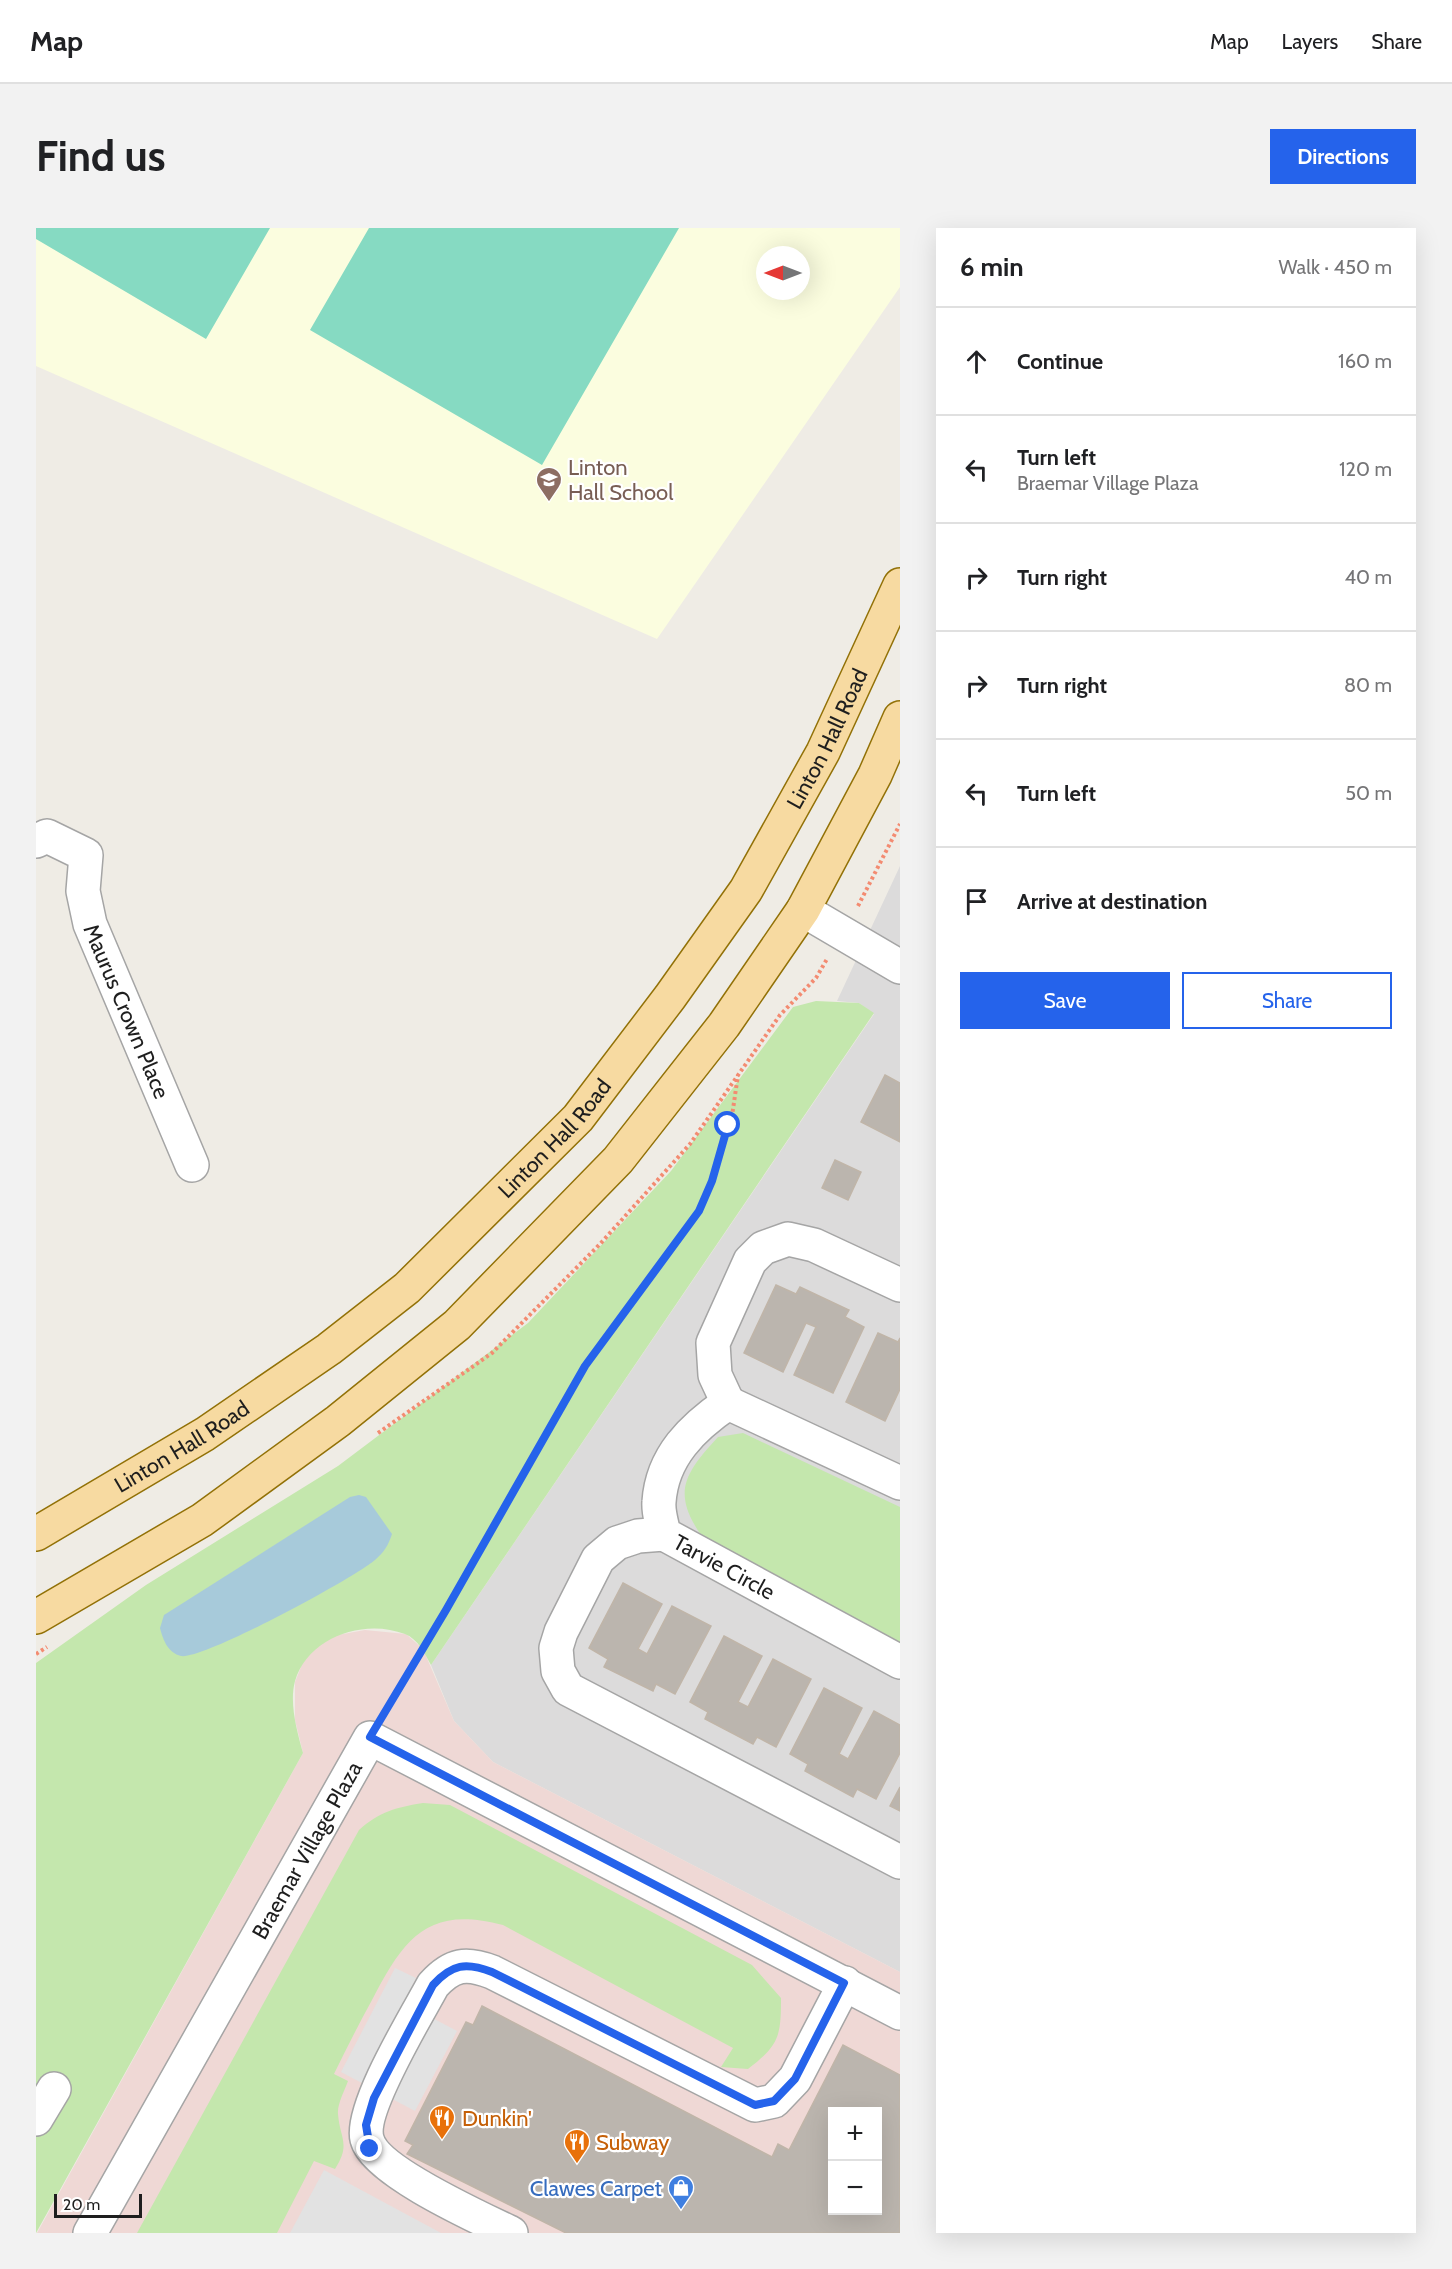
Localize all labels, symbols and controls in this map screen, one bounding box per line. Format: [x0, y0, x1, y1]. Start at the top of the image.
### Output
text: Map [30, 24, 83, 58]
text: Map [1210, 29, 1249, 54]
text: Layers [1282, 29, 1338, 54]
text: Share [1371, 29, 1422, 54]
button: Directions [1270, 129, 1416, 184]
text: Find us [36, 130, 165, 182]
north arrow [756, 246, 810, 300]
text: 6 min [960, 251, 1024, 283]
text: Walk · 450 m [1278, 255, 1392, 279]
icon: ahead [960, 345, 993, 378]
text: Continue [1017, 348, 1103, 375]
text: 160 m [1338, 349, 1392, 373]
text: Turn left [1017, 444, 1096, 471]
icon: left [960, 453, 993, 486]
place label: Linton Hall School [568, 454, 674, 506]
text: 120 m [1339, 457, 1392, 481]
school or university icon: Linton Hall School [534, 465, 564, 503]
text: Braemar Village Plaza [1017, 471, 1199, 495]
icon: right [960, 561, 993, 594]
text: Turn right [1017, 564, 1107, 591]
text: 40 m [1344, 565, 1392, 589]
street label: Linton Hall Road [781, 664, 873, 813]
icon: right [960, 669, 993, 702]
text: Turn right [1017, 672, 1107, 699]
text: 80 m [1344, 673, 1392, 697]
icon: left [960, 777, 993, 810]
text: Turn left [1017, 780, 1096, 807]
text: 50 m [1345, 781, 1392, 805]
icon: arrive [960, 885, 993, 918]
text: Arrive at destination [1017, 888, 1207, 915]
street label: Maurus Crown Place [78, 920, 176, 1103]
button: Save [960, 972, 1170, 1029]
button: Share [1182, 972, 1392, 1029]
street label: Linton Hall Road [492, 1073, 617, 1203]
route start [714, 1111, 740, 1137]
street label: Linton Hall Road [109, 1394, 254, 1498]
street label: Tarvie Circle [669, 1528, 780, 1605]
street label: Braemar Village Plaza [246, 1756, 368, 1944]
restaurant icon: Dunkin' [427, 2103, 457, 2141]
place label: Dunkin' [462, 2105, 532, 2132]
map controls [828, 2107, 882, 2215]
button: + [828, 2107, 882, 2161]
restaurant icon: Subway [562, 2127, 592, 2165]
place label: Subway [596, 2129, 669, 2156]
route end [356, 2135, 382, 2161]
button: − [828, 2161, 882, 2215]
shop icon: Clawes Carpet [666, 2173, 696, 2211]
place label: Clawes Carpet [530, 2175, 663, 2202]
scale bar [54, 2191, 142, 2218]
text: 20 m [63, 2195, 100, 2214]

